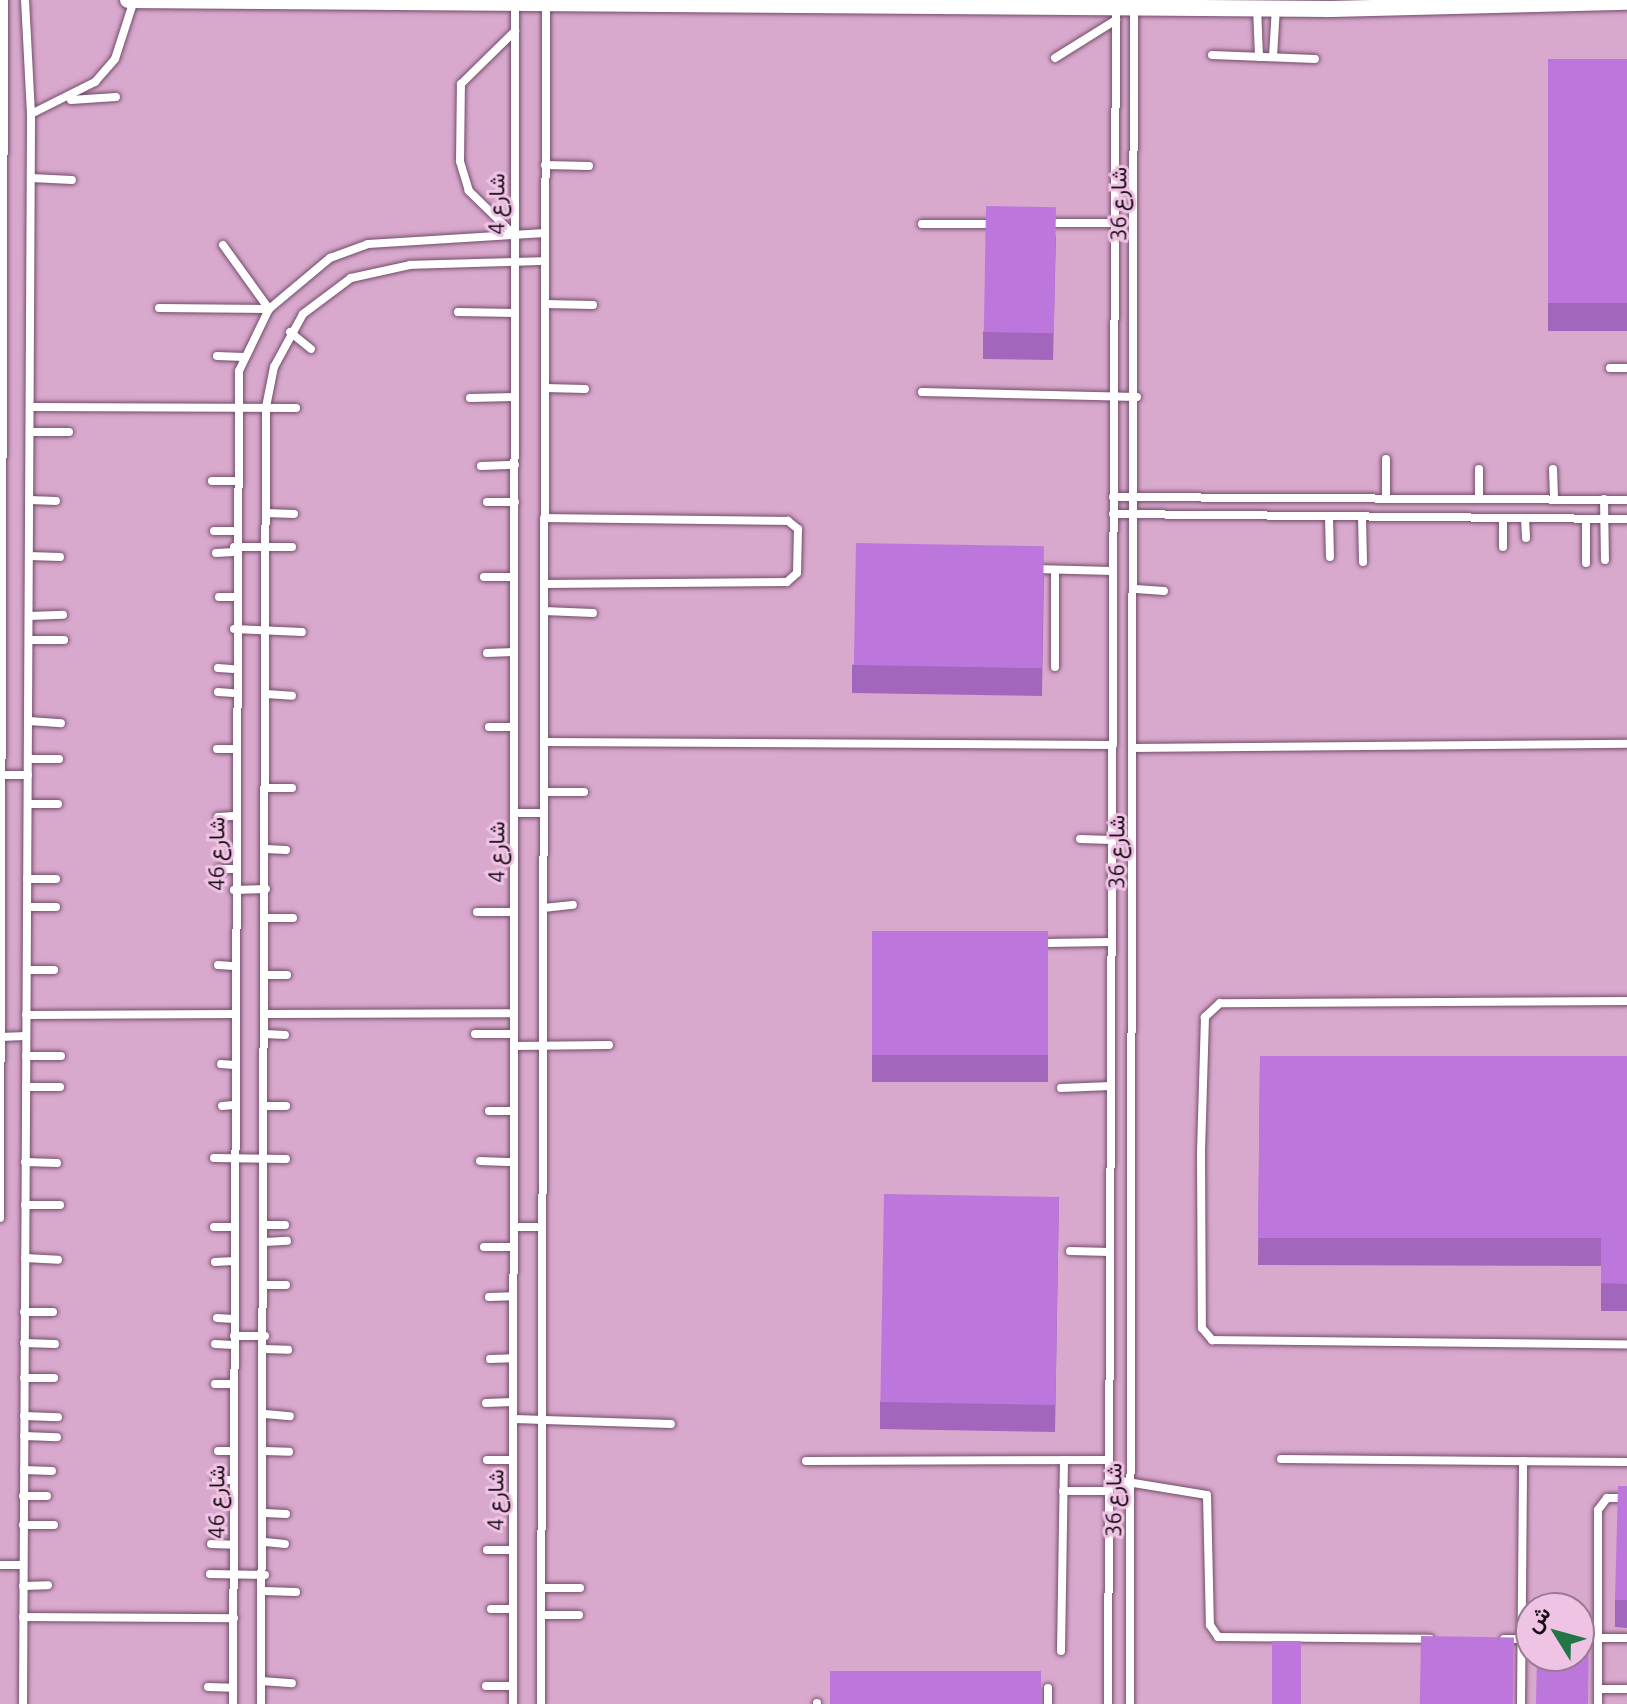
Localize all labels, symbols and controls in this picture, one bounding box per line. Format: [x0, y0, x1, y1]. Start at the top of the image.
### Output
street label: شارع 36 [1105, 167, 1131, 241]
street label: شارع 4 [483, 173, 509, 235]
street label: شارع 36 [1103, 815, 1129, 889]
street label: شارع 46 [203, 817, 229, 891]
street label: شارع 4 [483, 821, 509, 883]
street label: شارع 36 [1100, 1463, 1126, 1537]
street label: شارع 46 [203, 1465, 229, 1539]
street label: شارع 4 [482, 1469, 508, 1531]
north arrow [1515, 1592, 1595, 1672]
text: ش [1519, 1600, 1555, 1637]

